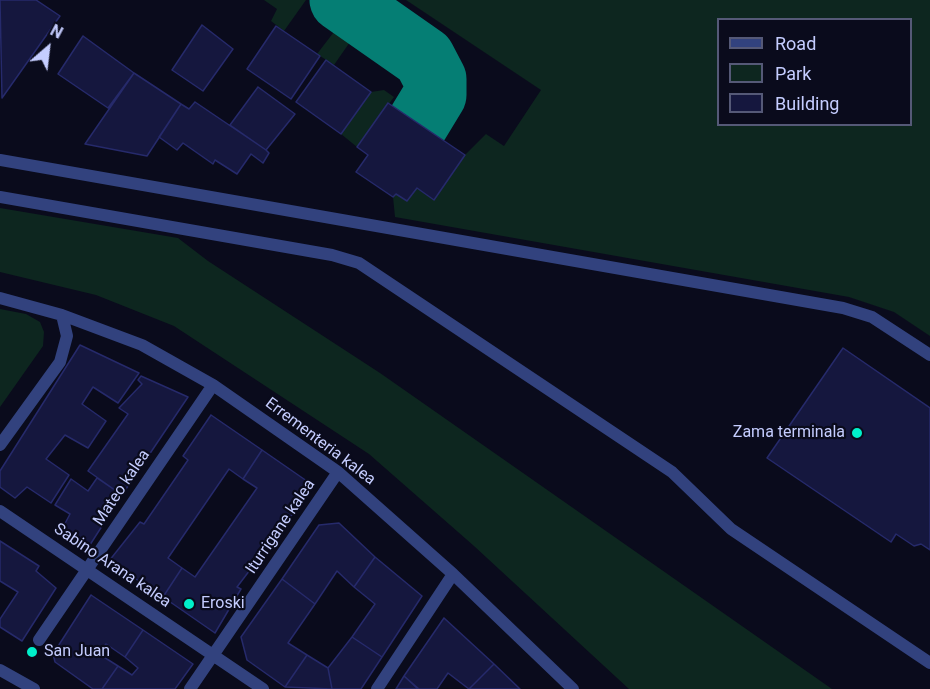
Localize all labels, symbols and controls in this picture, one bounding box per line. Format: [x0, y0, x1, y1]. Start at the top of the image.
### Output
north arrow [18, 18, 78, 78]
legend [717, 18, 912, 126]
text: N [47, 21, 66, 43]
text: Road [775, 33, 816, 54]
text: Park [775, 63, 811, 84]
text: Building [775, 93, 839, 114]
street label: Errementeria kalea [261, 394, 379, 490]
place label: Zama terminala [733, 423, 845, 443]
marker: Zama terminala [850, 426, 864, 440]
street label: Mateo kalea [90, 446, 154, 530]
street label: Iturrigane kalea [242, 476, 320, 578]
street label: Sabino Arana kalea [50, 520, 174, 612]
place label: Eroski [201, 594, 245, 614]
marker: Eroski [182, 597, 196, 611]
place label: San Juan [44, 642, 110, 662]
marker: San Juan [25, 645, 39, 659]

